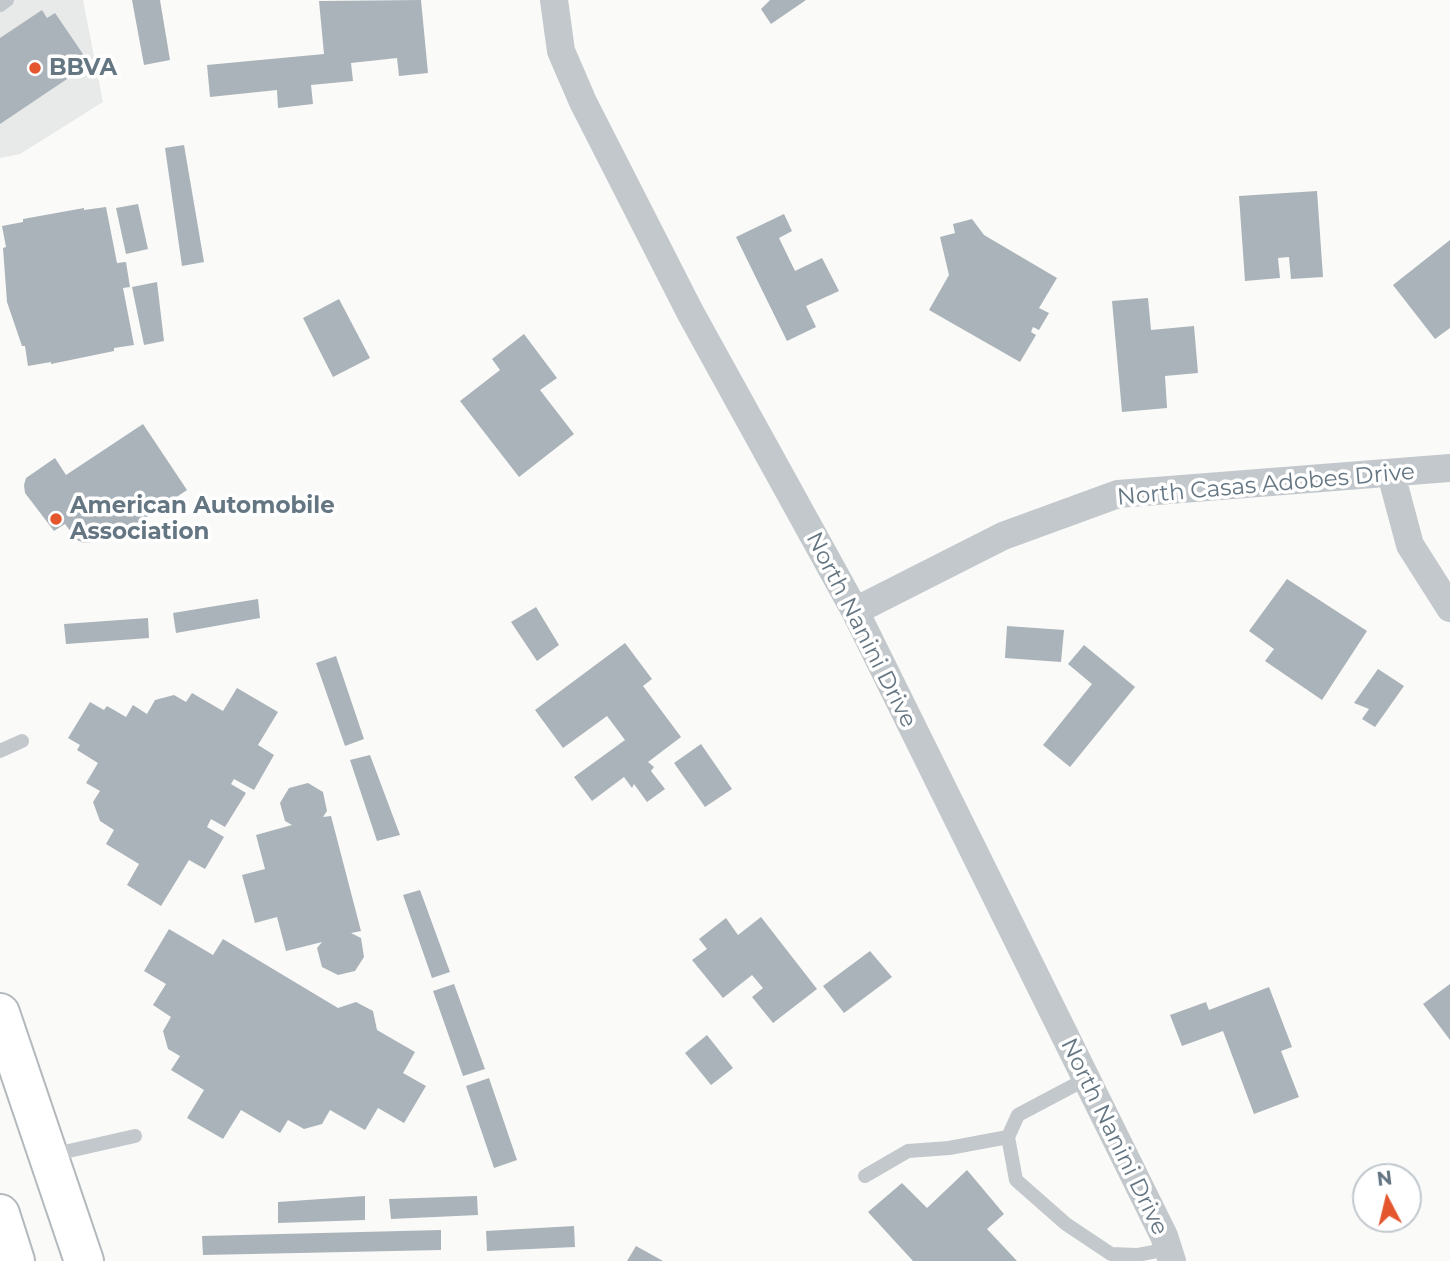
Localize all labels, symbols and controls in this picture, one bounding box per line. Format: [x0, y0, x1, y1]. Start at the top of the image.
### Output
place label: BBVA [49, 54, 117, 82]
marker: BBVA [27, 60, 43, 76]
street label: North Casas Adobes Drive [1116, 458, 1416, 512]
place label: American Automobile Association [70, 492, 335, 546]
marker: American Automobile Association [48, 511, 64, 527]
street label: North Nanini Drive [800, 528, 922, 732]
street label: North Nanini Drive [1054, 1034, 1174, 1240]
north arrow [1352, 1163, 1422, 1233]
text: N [1376, 1166, 1394, 1191]

